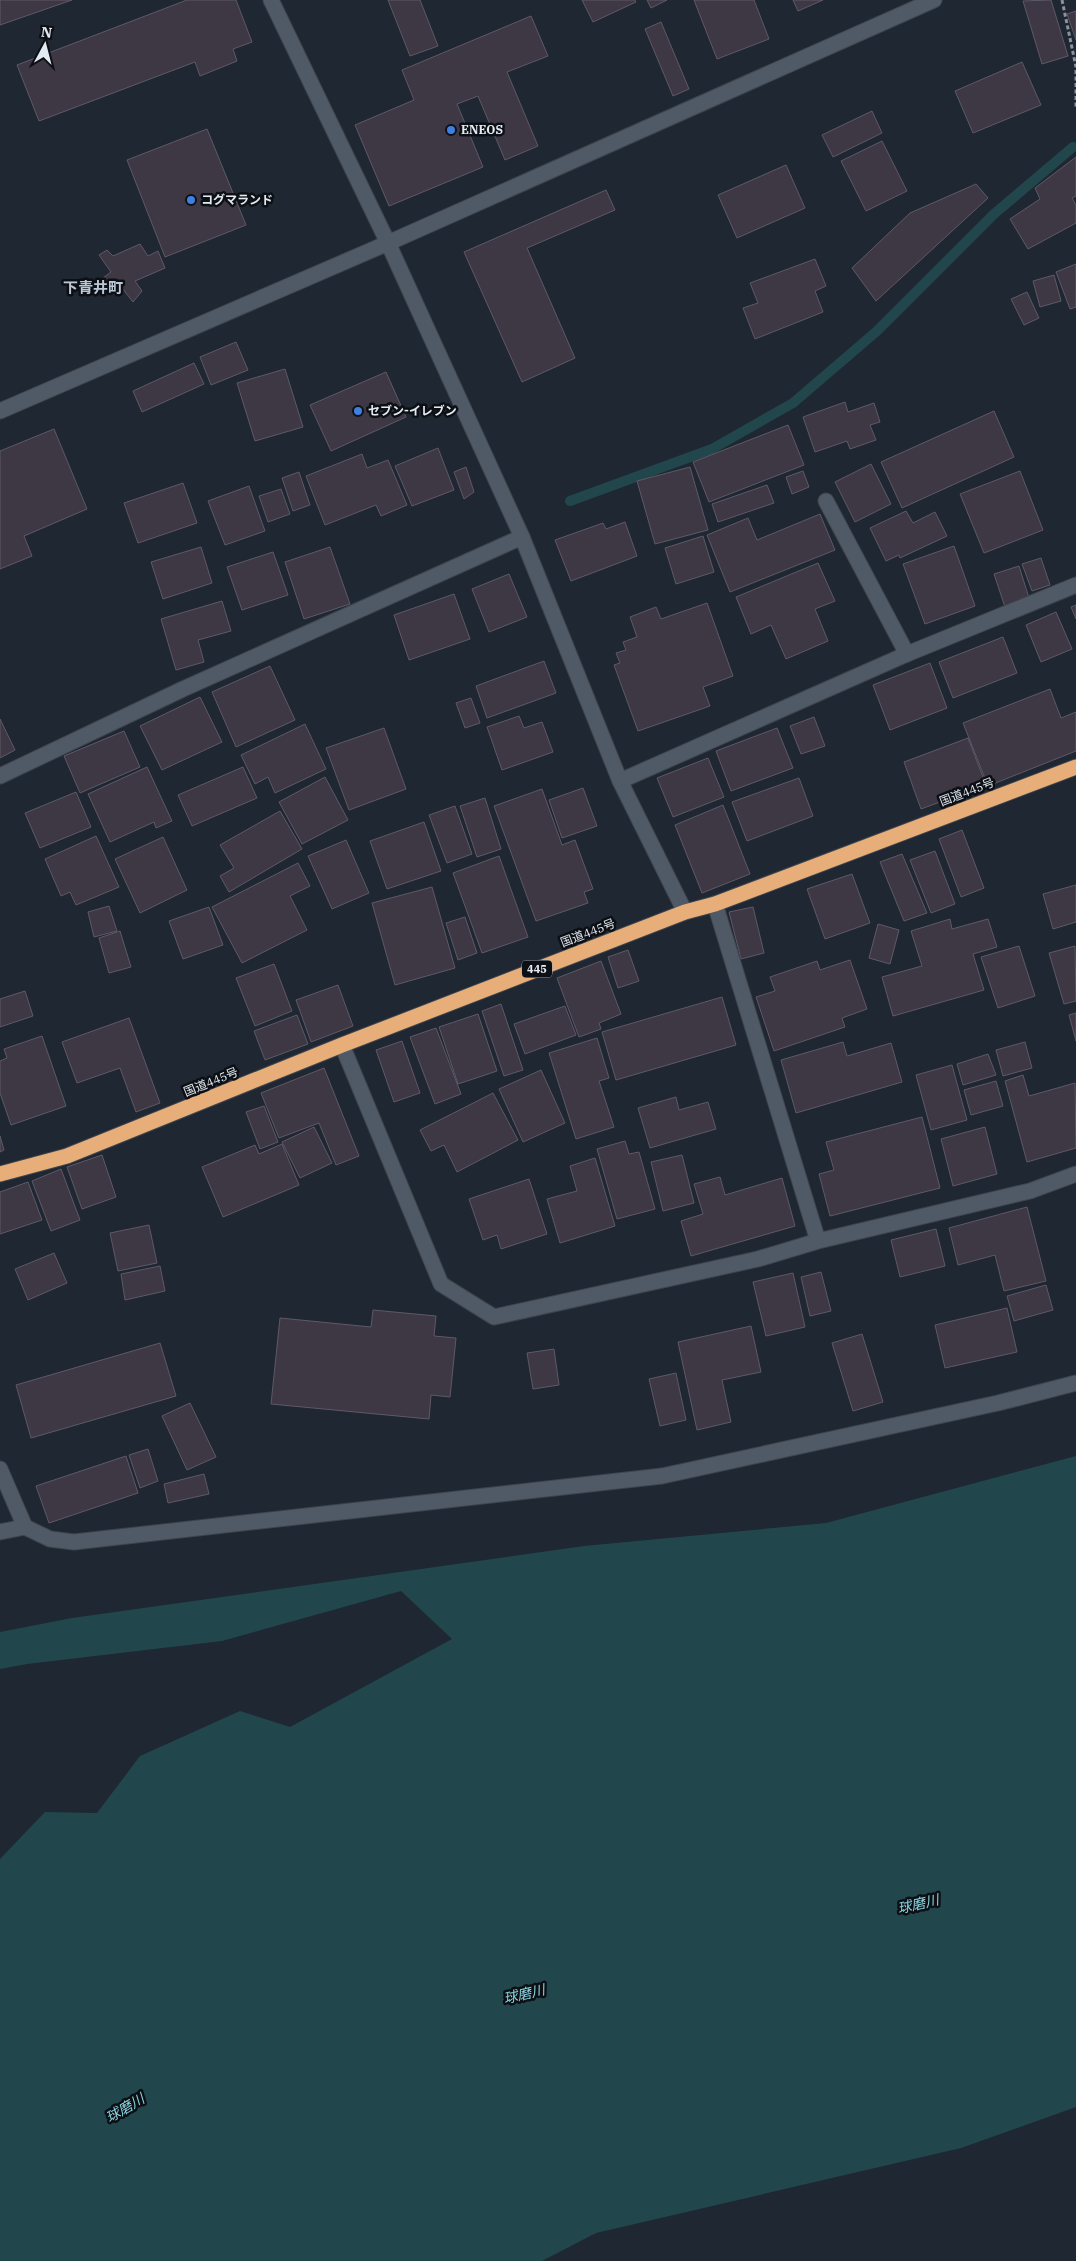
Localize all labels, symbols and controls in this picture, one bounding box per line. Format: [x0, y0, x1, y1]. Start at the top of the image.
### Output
north arrow [20, 20, 70, 70]
text: N [40, 22, 53, 42]
place label: ENEOS [461, 122, 503, 137]
marker: ENEOS [445, 124, 457, 136]
place label: コグマランド [201, 192, 273, 207]
marker: コグマランド [185, 194, 197, 206]
district label: 下青井町 [63, 278, 123, 297]
place label: セブン-イレブン [368, 403, 457, 418]
marker: セブン-イレブン [352, 405, 364, 417]
street label: 国道445号 [937, 774, 996, 809]
street label: 国道445号 [558, 915, 617, 950]
road number: 445 [522, 961, 552, 978]
street label: 国道445号 [181, 1064, 240, 1099]
water label: 球磨川 [896, 1890, 942, 1917]
water label: 球磨川 [502, 1980, 548, 2007]
water label: 球磨川 [102, 2088, 149, 2127]

